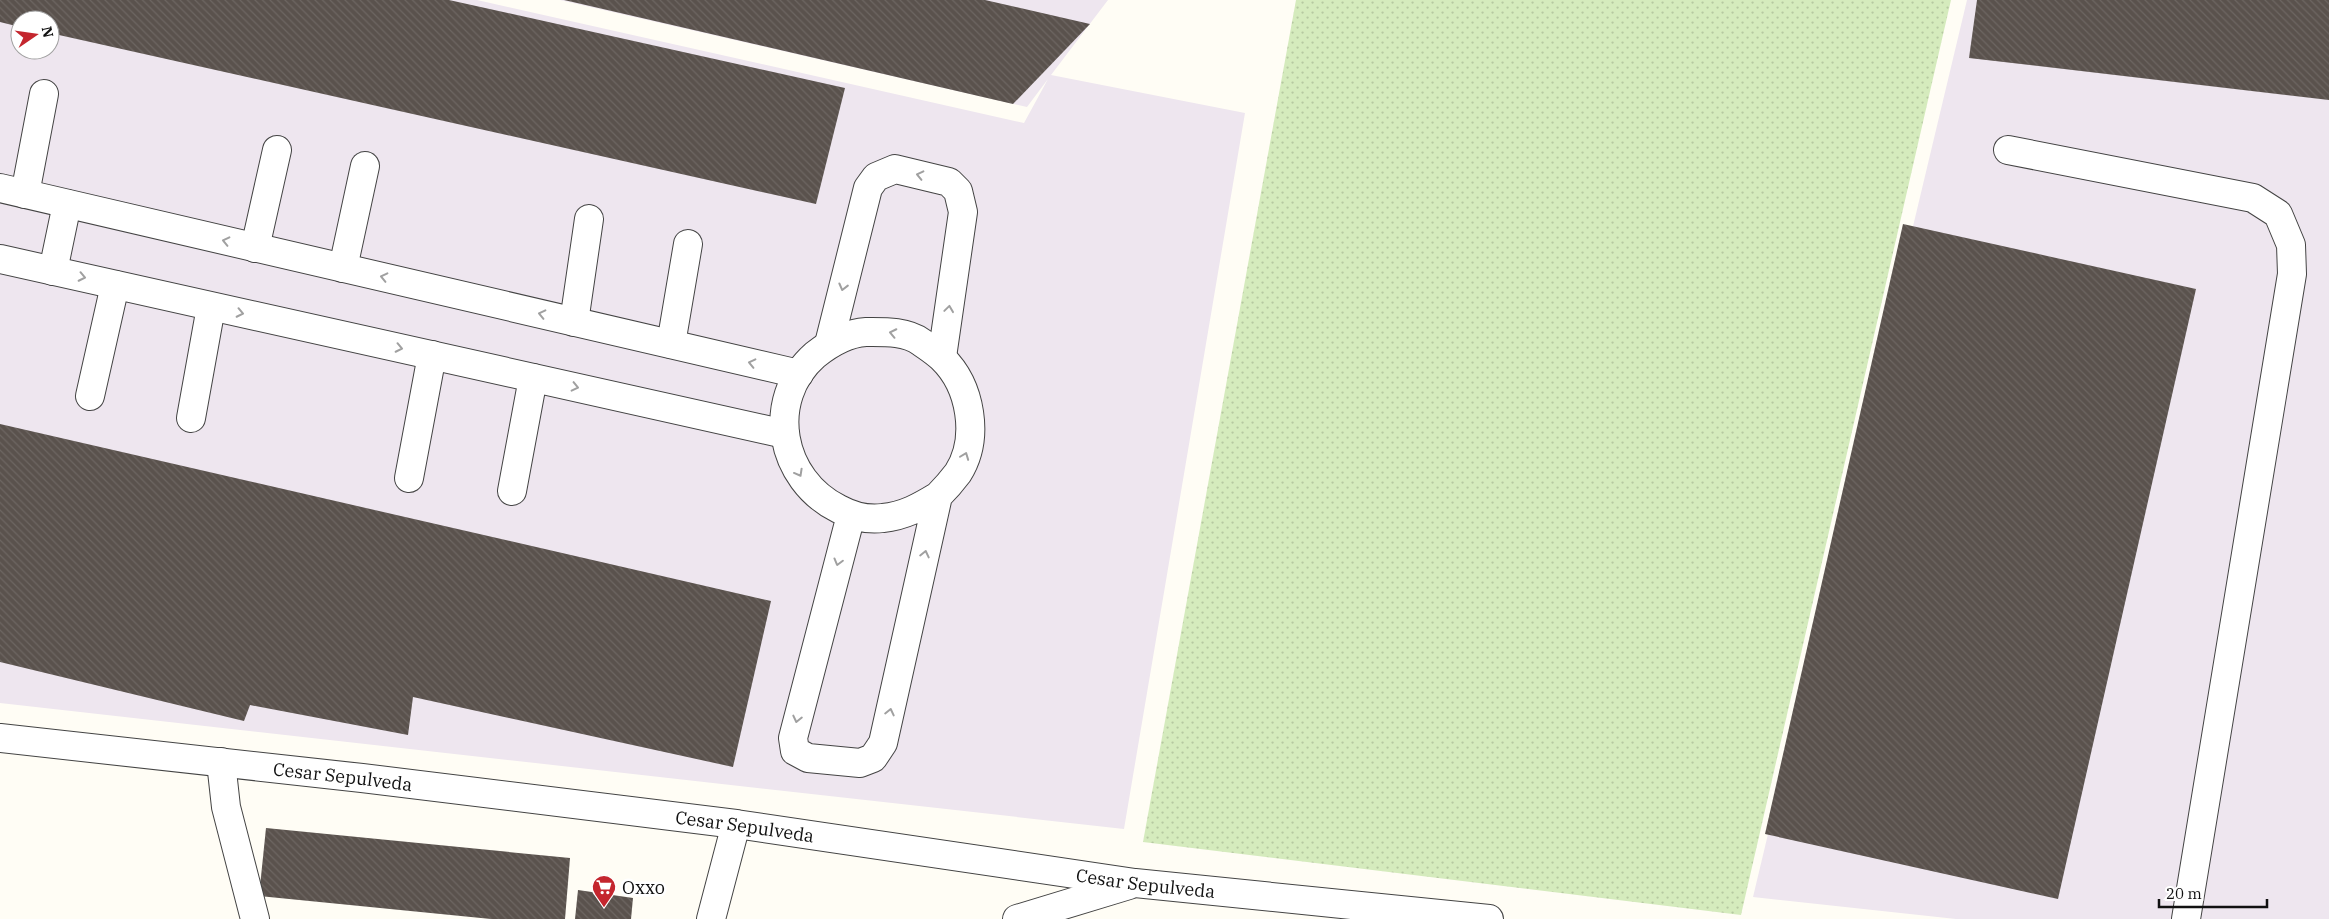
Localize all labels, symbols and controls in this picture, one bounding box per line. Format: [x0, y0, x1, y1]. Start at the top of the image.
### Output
north arrow [10, 10, 60, 60]
text: N [38, 25, 58, 39]
one-way arrow [916, 170, 925, 181]
one-way arrow [221, 236, 230, 247]
one-way arrow [77, 272, 86, 282]
one-way arrow [380, 273, 389, 283]
one-way arrow [838, 283, 849, 292]
one-way arrow [943, 305, 954, 313]
one-way arrow [236, 307, 245, 318]
one-way arrow [538, 309, 547, 320]
one-way arrow [889, 328, 898, 339]
one-way arrow [395, 342, 403, 353]
one-way arrow [747, 358, 756, 369]
one-way arrow [570, 381, 579, 392]
one-way arrow [958, 452, 969, 461]
one-way arrow [792, 468, 802, 477]
one-way arrow [920, 549, 930, 558]
one-way arrow [834, 558, 844, 566]
one-way arrow [884, 708, 895, 717]
one-way arrow [792, 715, 803, 724]
street label: Cesar Sepulveda [272, 757, 414, 796]
street label: Cesar Sepulveda [674, 805, 816, 847]
street label: Cesar Sepulveda [1075, 863, 1216, 903]
supermarket icon: Oxxo [591, 874, 617, 908]
place label: Oxxo [622, 876, 665, 899]
scale bar [2159, 876, 2266, 908]
text: 20 m [2166, 884, 2202, 903]

